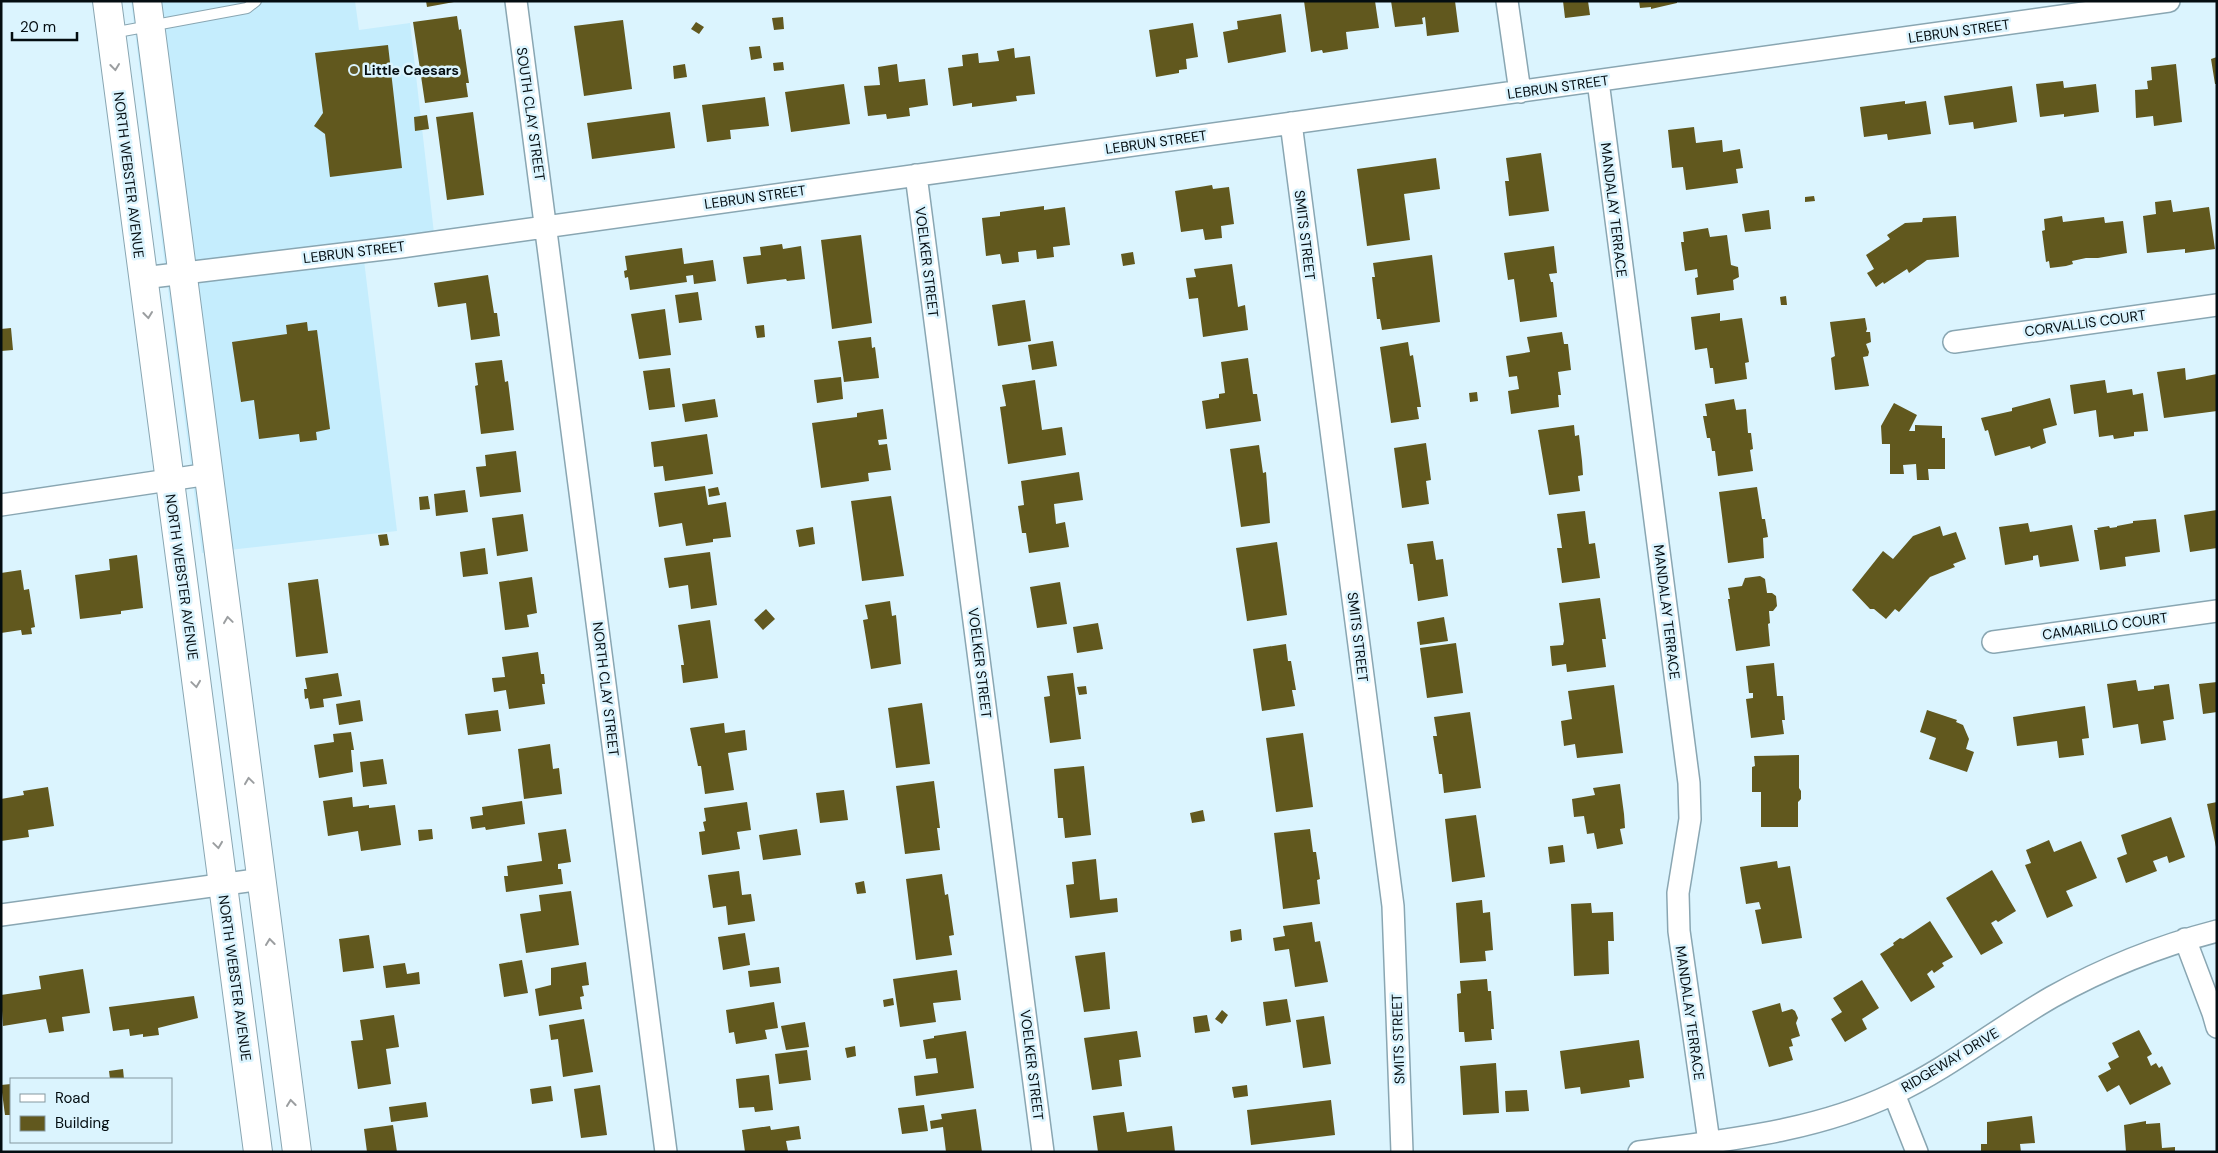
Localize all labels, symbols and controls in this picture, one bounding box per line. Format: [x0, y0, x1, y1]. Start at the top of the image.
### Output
scale bar [12, 10, 78, 42]
street label: LEBRUN STREET [1907, 15, 2011, 47]
text: 20 m [20, 17, 56, 37]
street label: SOUTH CLAY STREET [513, 46, 549, 182]
place label: Little Caesars [364, 61, 459, 79]
one-way arrow [109, 63, 120, 71]
marker: Little Caesars [348, 64, 360, 76]
street label: LEBRUN STREET [1506, 71, 1610, 103]
street label: NORTH WEBSTER AVENUE [110, 91, 148, 259]
street label: LEBRUN STREET [1104, 126, 1208, 158]
street label: MANDALAY TERRACE [1597, 142, 1631, 278]
street label: LEBRUN STREET [703, 181, 807, 213]
street label: SMITS STREET [1291, 189, 1319, 281]
street label: VOELKER STREET [911, 206, 943, 318]
street label: LEBRUN STREET [302, 237, 406, 267]
street label: CORVALLIS COURT [2023, 306, 2147, 340]
one-way arrow [142, 311, 153, 319]
street label: NORTH WEBSTER AVENUE [161, 493, 203, 661]
street label: MANDALAY TERRACE [1650, 544, 1684, 680]
street label: SMITS STREET [1344, 591, 1372, 683]
street label: VOELKER STREET [964, 607, 996, 719]
street label: CAMARILLO COURT [2041, 608, 2169, 644]
one-way arrow [223, 616, 234, 624]
street label: NORTH CLAY STREET [589, 621, 623, 757]
one-way arrow [190, 680, 201, 688]
one-way arrow [244, 777, 255, 785]
one-way arrow [212, 841, 222, 850]
street label: NORTH WEBSTER AVENUE [214, 894, 256, 1062]
one-way arrow [265, 938, 276, 946]
street label: MANDALAY TERRACE [1672, 945, 1708, 1081]
street label: SMITS STREET [1387, 993, 1409, 1084]
street label: VOELKER STREET [1016, 1009, 1048, 1121]
street label: RIDGEWAY DRIVE [1898, 1024, 2002, 1096]
legend [10, 1078, 172, 1143]
text: Road [55, 1088, 90, 1108]
one-way arrow [286, 1099, 296, 1108]
text: Building [55, 1113, 110, 1133]

